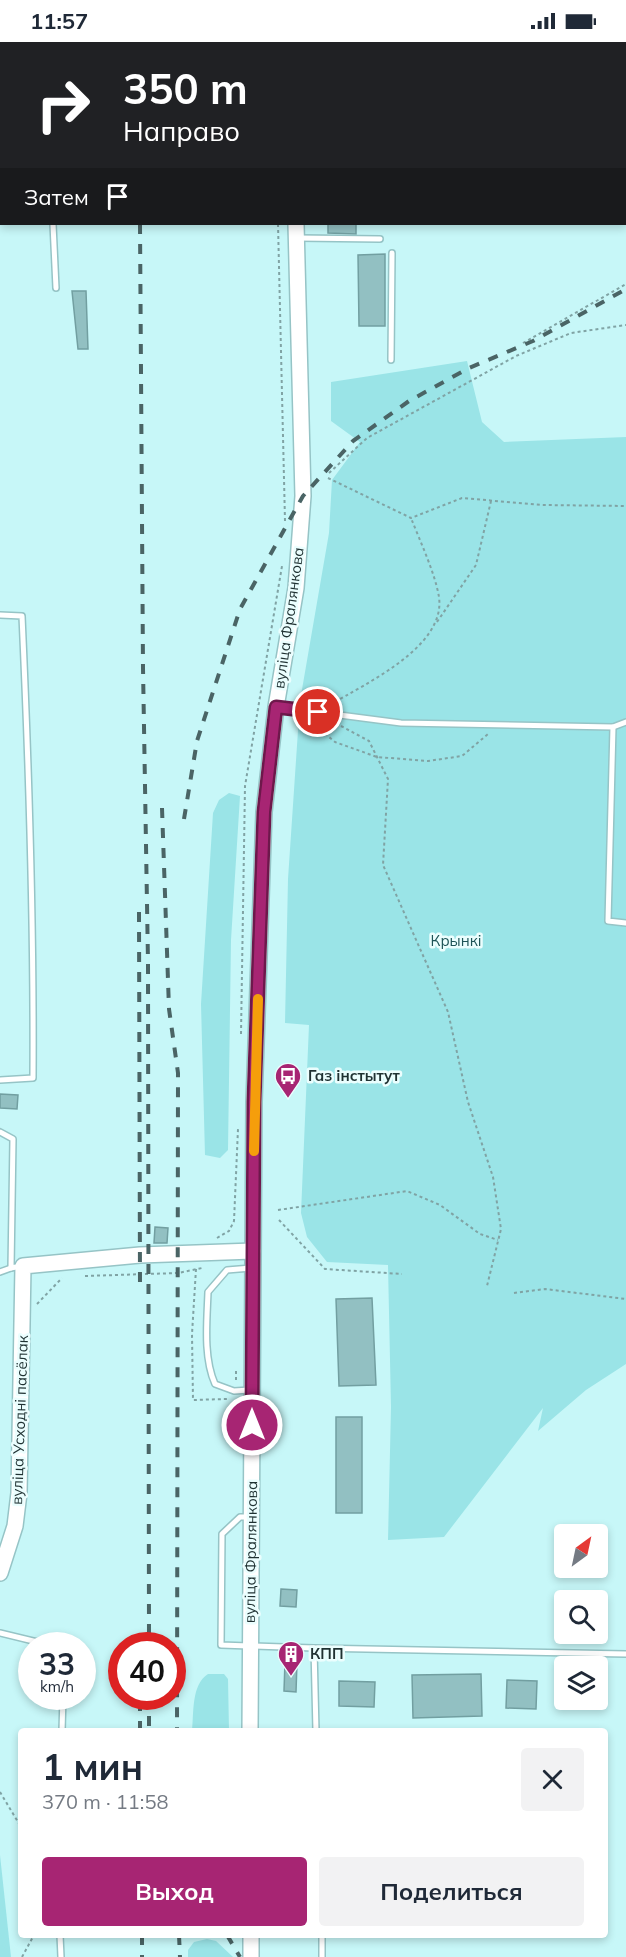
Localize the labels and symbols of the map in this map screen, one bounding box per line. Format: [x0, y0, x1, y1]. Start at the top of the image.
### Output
street label: вуліца Фралянкова [269, 546, 308, 690]
pin [292, 686, 343, 737]
park label: Крынкі [431, 931, 481, 950]
bus stop icon: Газ інстытут [273, 1061, 303, 1099]
place label: Газ інстытут [308, 1066, 400, 1085]
street label: вуліца Усходні пасёлак [7, 1334, 32, 1505]
position arrow [220, 1393, 284, 1457]
street label: вуліца Фралянкова [240, 1481, 261, 1623]
north arrow [554, 1524, 608, 1578]
speed limit sign: 40 [108, 1632, 186, 1710]
building icon: КПП [276, 1639, 306, 1677]
place label: КПП [310, 1644, 344, 1663]

